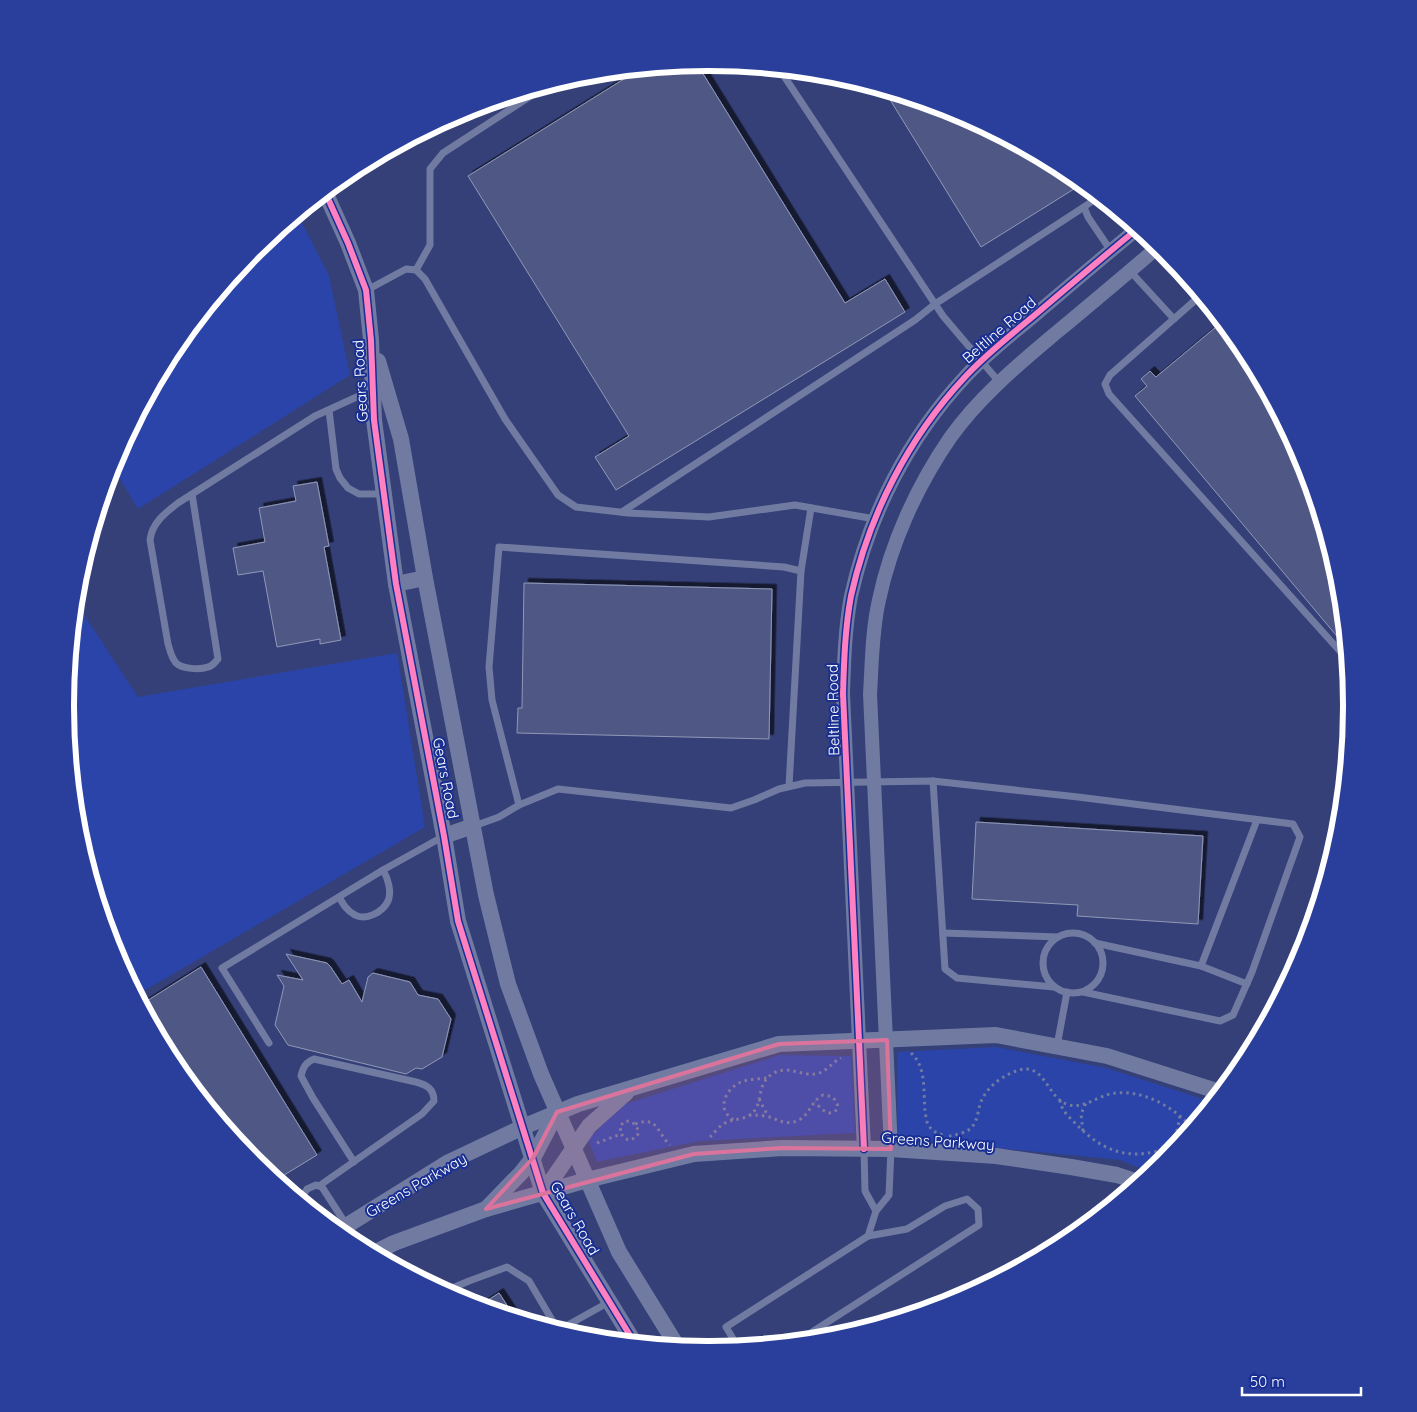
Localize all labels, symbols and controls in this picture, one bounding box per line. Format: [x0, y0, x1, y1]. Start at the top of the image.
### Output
street label: Beltline Road [958, 293, 1040, 367]
street label: Gears Road [348, 339, 372, 423]
street label: Beltline Road [823, 664, 843, 756]
street label: Gears Road [429, 736, 463, 820]
street label: Greens Parkway [881, 1128, 995, 1154]
street label: Greens Parkway [362, 1148, 470, 1222]
street label: Gears Road [546, 1178, 604, 1258]
scale bar [1242, 1364, 1361, 1396]
text: 50 m [1250, 1372, 1285, 1391]

